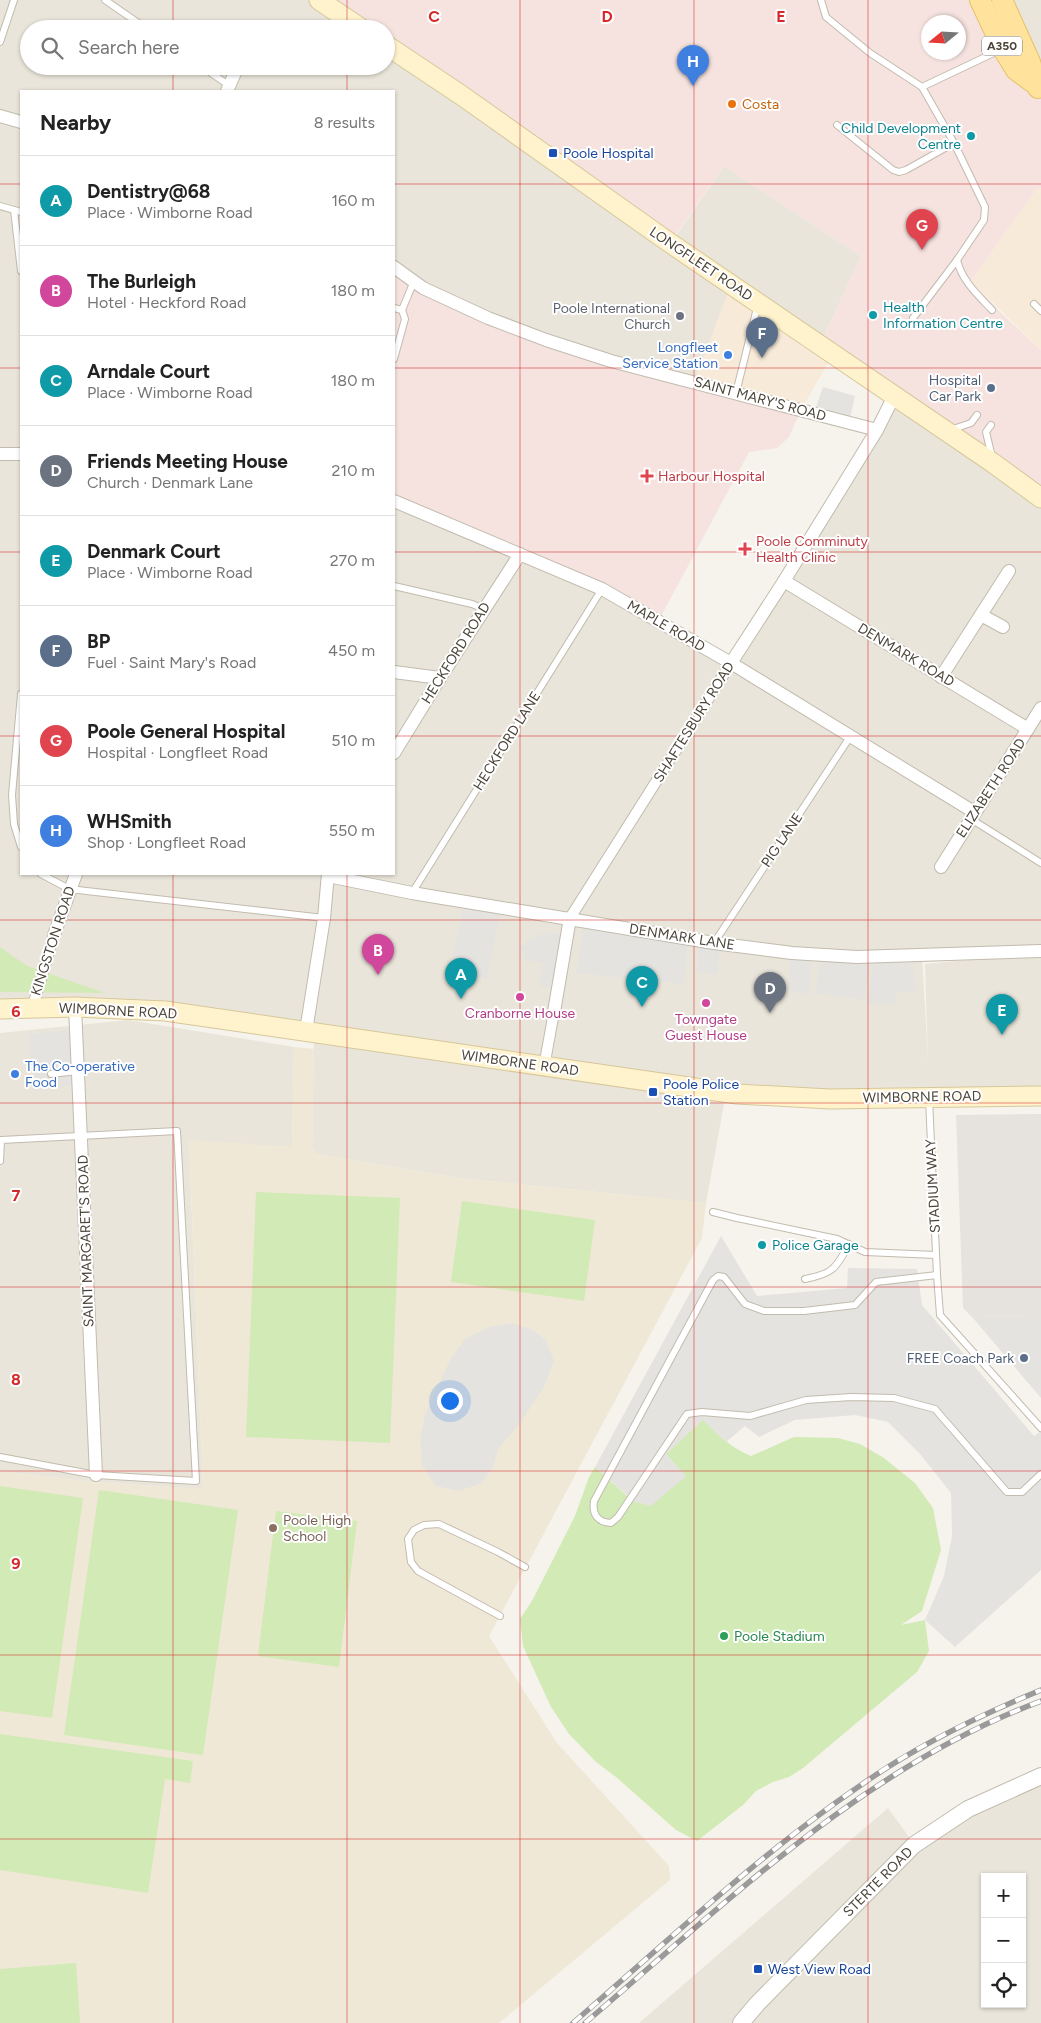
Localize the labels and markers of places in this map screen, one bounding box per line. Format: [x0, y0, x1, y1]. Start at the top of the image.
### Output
pin: H [677, 45, 709, 86]
place label: Costa [742, 96, 779, 113]
marker: Costa [726, 98, 738, 110]
place label: Child Development Centre [841, 120, 961, 153]
marker: Child Development Centre [965, 130, 977, 142]
place label: Poole Hospital [563, 145, 654, 162]
marker: Poole Hospital [547, 147, 559, 159]
pin: G [906, 209, 938, 250]
place label: Health Information Centre [883, 299, 1003, 332]
place label: Poole International Church [553, 300, 670, 333]
marker: Health Information Centre [867, 309, 879, 321]
marker: Poole International Church [674, 310, 686, 322]
pin: F [746, 317, 778, 358]
place label: Longfleet Service Station [622, 339, 718, 372]
marker: Longfleet Service Station [722, 349, 734, 361]
place label: Hospital Car Park [929, 372, 981, 405]
marker: Hospital Car Park [985, 382, 997, 394]
place label: Harbour Hospital [658, 468, 765, 485]
marker: Harbour Hospital [640, 469, 654, 483]
place label: Poole Comminuty Health Clinic [756, 533, 869, 566]
marker: Poole Comminuty Health Clinic [738, 542, 752, 556]
pin: B [362, 934, 394, 975]
pin: A [445, 958, 477, 999]
pin: C [626, 966, 658, 1007]
pin: D [754, 972, 786, 1013]
marker: Cranborne House [514, 991, 526, 1003]
pin: E [986, 994, 1018, 1035]
marker: Towngate Guest House [700, 997, 712, 1009]
place label: Cranborne House [465, 1005, 576, 1022]
place label: Towngate Guest House [665, 1011, 747, 1044]
place label: The Co-operative Food [25, 1058, 135, 1091]
marker: The Co-operative Food [9, 1068, 21, 1080]
place label: Poole Police Station [663, 1076, 739, 1109]
marker: Poole Police Station [647, 1086, 659, 1098]
place label: Police Garage [772, 1237, 859, 1254]
marker: Police Garage [756, 1239, 768, 1251]
place label: FREE Coach Park [907, 1350, 1014, 1367]
marker: FREE Coach Park [1018, 1352, 1030, 1364]
place label: Poole High School [283, 1512, 351, 1545]
marker: Poole High School [267, 1522, 279, 1534]
place label: Poole Stadium [734, 1628, 825, 1645]
marker: Poole Stadium [718, 1630, 730, 1642]
place label: West View Road [768, 1961, 871, 1978]
marker: West View Road [752, 1963, 764, 1975]

